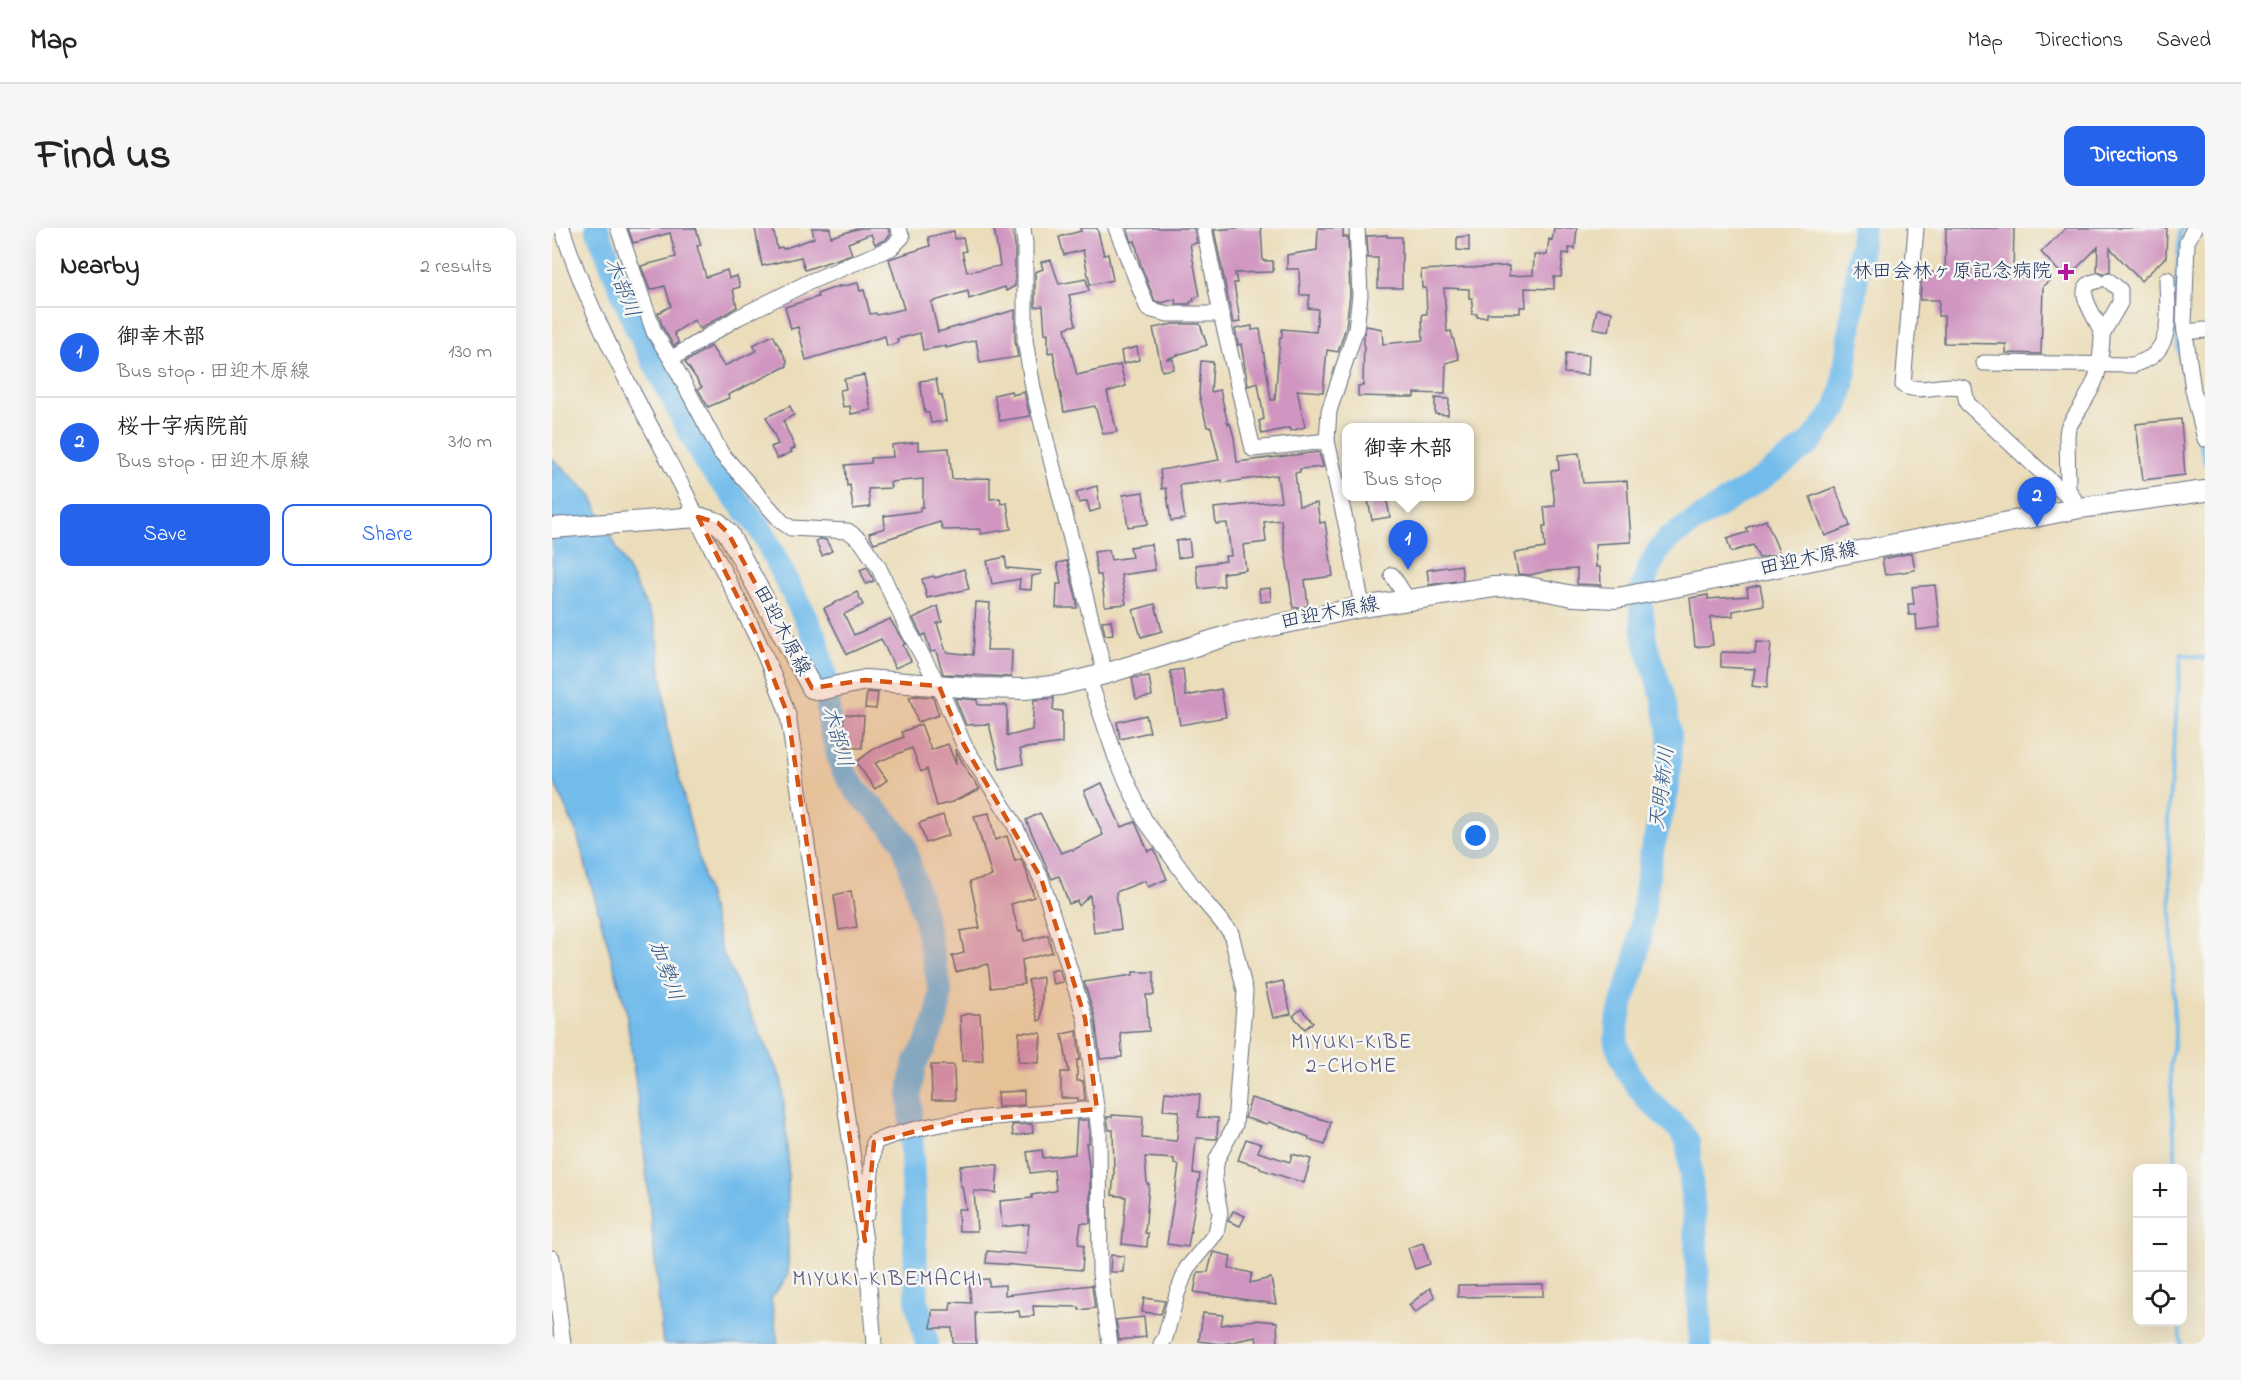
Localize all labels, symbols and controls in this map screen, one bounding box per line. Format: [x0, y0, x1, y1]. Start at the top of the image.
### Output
text: Map [30, 21, 77, 62]
text: Map [1967, 26, 2003, 56]
text: Directions [2036, 26, 2123, 56]
text: Saved [2156, 26, 2211, 56]
text: Find us [36, 126, 171, 187]
button: Directions [2064, 126, 2205, 186]
text: Nearby [60, 248, 139, 286]
text: 2 results [420, 253, 492, 282]
water label: 木部川 [595, 253, 647, 323]
place label: 林田会林ヶ原記念病院 [1852, 258, 2052, 287]
marker: 林田会林ヶ原記念病院 [2057, 263, 2075, 281]
text: 御幸木部 [117, 322, 205, 354]
text: 1 [76, 338, 83, 367]
text: 130 m [448, 338, 492, 367]
text: Bus stop · 田迎木原線 [117, 358, 309, 387]
text: 桜十字病院前 [117, 412, 249, 444]
popup [1342, 423, 1474, 501]
text: 2 [75, 428, 84, 457]
text: 310 m [448, 428, 492, 457]
text: 御幸木部 [1364, 434, 1452, 466]
text: Bus stop · 田迎木原線 [117, 448, 309, 477]
text: Bus stop [1364, 466, 1442, 495]
pin: 2 [2018, 478, 2056, 527]
button: Save [60, 504, 270, 566]
button: Share [282, 504, 492, 566]
pin: 1 [1388, 520, 1428, 570]
street label: 田迎木原線 [1757, 535, 1861, 585]
street label: 田迎木原線 [745, 580, 817, 682]
street label: 田迎木原線 [1278, 590, 1382, 638]
water label: 木部川 [813, 703, 859, 771]
water label: 天明新川 [1643, 744, 1683, 832]
your location [1461, 821, 1490, 850]
water label: 加勢川 [640, 936, 690, 1006]
district label: MIYUKI-KIBE 2-CHOME [1291, 1028, 1413, 1082]
map controls [2133, 1164, 2187, 1326]
button: + [2133, 1164, 2187, 1218]
button: − [2133, 1218, 2187, 1272]
district label: MIYUKI-KIBEMACHI [792, 1264, 984, 1296]
button: locate [2133, 1272, 2187, 1326]

